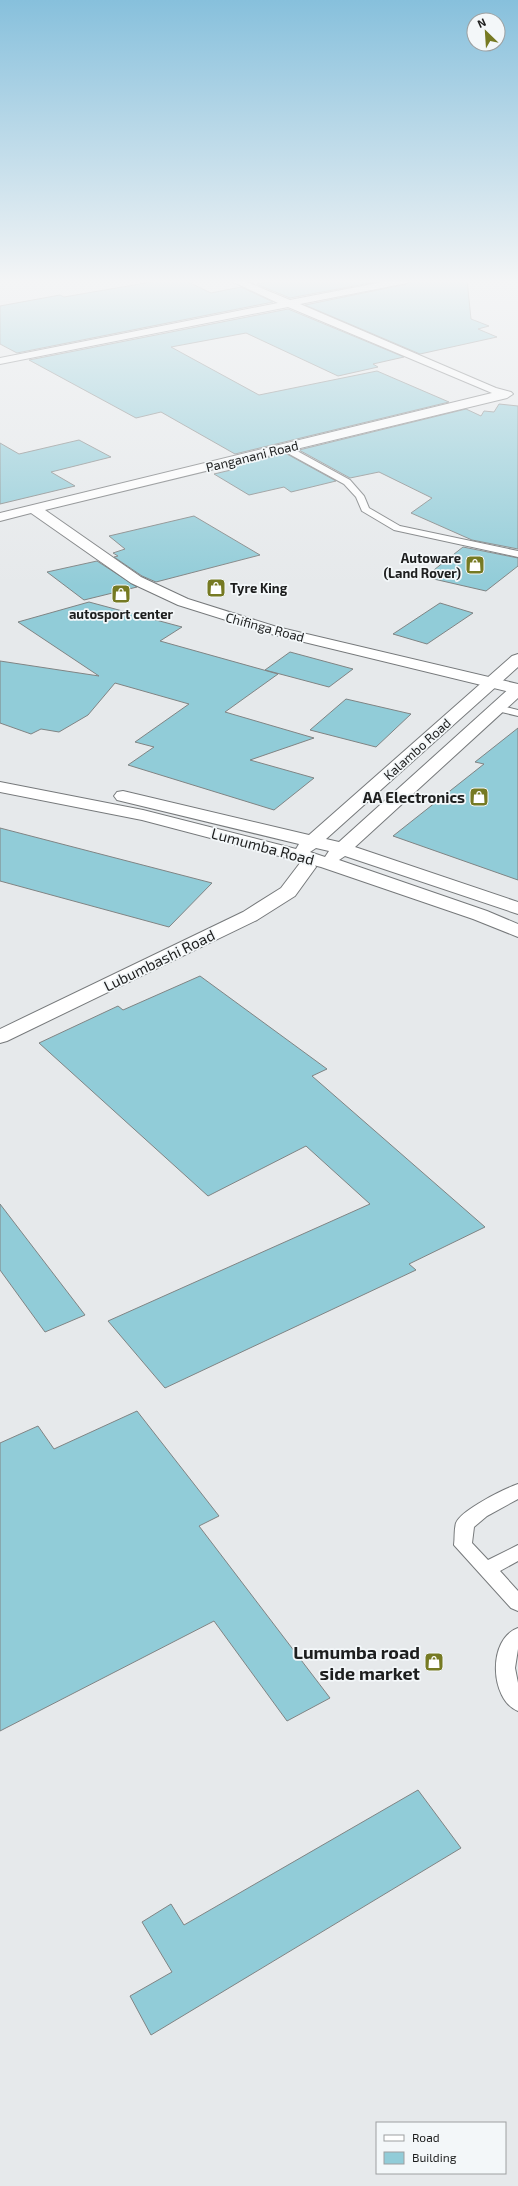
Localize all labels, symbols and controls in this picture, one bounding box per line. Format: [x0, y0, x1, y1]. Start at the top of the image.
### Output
north arrow [466, 12, 506, 52]
text: N [475, 15, 488, 30]
street label: Panganani Road [204, 437, 300, 475]
place label: Autoware (Land Rover) [383, 550, 461, 581]
shop icon: Autoware (Land Rover) [464, 554, 486, 576]
shop icon: Tyre King [205, 577, 227, 599]
place label: Tyre King [230, 580, 288, 596]
shop icon: autosport center [110, 583, 132, 605]
place label: autosport center [69, 606, 173, 622]
street label: Chifinga Road [224, 609, 306, 645]
street label: Kalambo Road [380, 715, 454, 783]
shop icon: AA Electronics [468, 786, 490, 808]
place label: AA Electronics [363, 788, 465, 806]
street label: Lumumba Road [210, 824, 316, 868]
street label: Lubumbashi Road [101, 925, 217, 995]
place label: Lumumba road side market [293, 1641, 421, 1684]
shop icon: Lumumba road side market [423, 1651, 445, 1673]
legend [376, 2122, 506, 2174]
text: Road [412, 2130, 440, 2144]
text: Building [412, 2150, 457, 2164]

